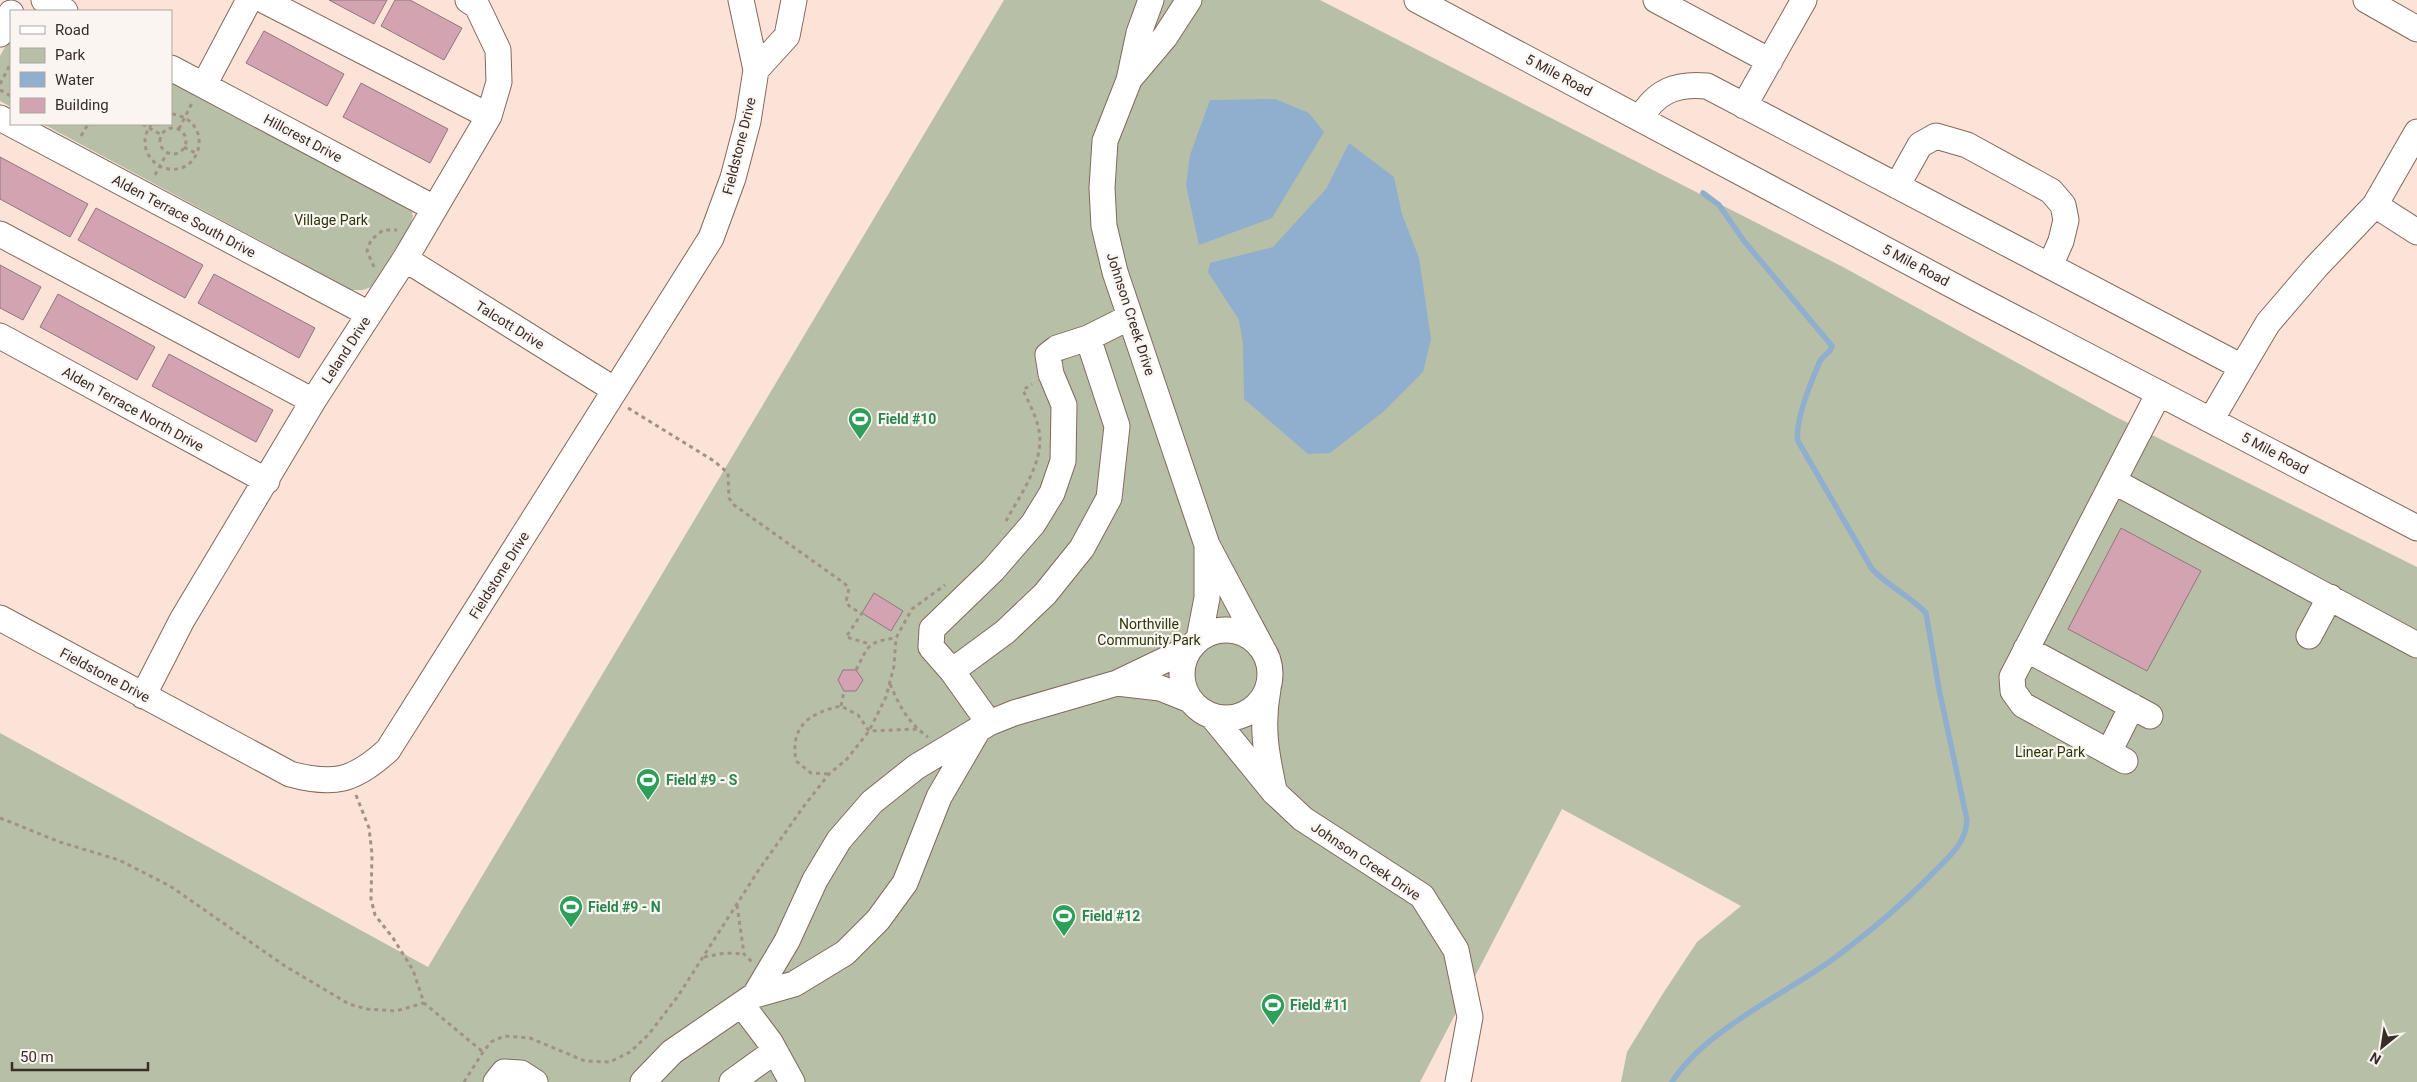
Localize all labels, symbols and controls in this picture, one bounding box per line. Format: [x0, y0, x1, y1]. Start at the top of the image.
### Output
legend [10, 10, 172, 125]
text: Road [55, 21, 89, 39]
text: Park [55, 46, 86, 64]
street label: 5 Mile Road [1523, 51, 1595, 99]
text: Water [55, 71, 94, 89]
text: Building [55, 96, 109, 114]
street label: Fieldstone Drive [719, 96, 759, 196]
street label: Hillcrest Drive [261, 111, 345, 165]
street label: Alden Terrace South Drive [110, 171, 258, 261]
park label: Village Park [294, 212, 369, 228]
street label: 5 Mile Road [1880, 241, 1952, 289]
street label: Johnson Creek Drive [1104, 251, 1158, 377]
street label: Talcott Drive [473, 298, 547, 352]
street label: Leland Drive [318, 314, 374, 386]
street label: Alden Terrace North Drive [59, 363, 207, 455]
sports icon: Field #10 [847, 406, 873, 440]
place label: Field #10 [878, 411, 936, 427]
street label: 5 Mile Road [2239, 429, 2311, 477]
street label: Fieldstone Drive [466, 529, 532, 621]
park label: Northville Community Park [1097, 616, 1202, 648]
street label: Fieldstone Drive [57, 645, 153, 705]
park label: Linear Park [2015, 744, 2086, 760]
sports icon: Field #9 - S [635, 767, 661, 801]
place label: Field #9 - S [666, 772, 738, 788]
street label: Johnson Creek Drive [1308, 819, 1424, 903]
sports icon: Field #9 - N [558, 894, 584, 928]
place label: Field #9 - N [588, 899, 661, 915]
sports icon: Field #12 [1051, 903, 1077, 937]
place label: Field #12 [1082, 908, 1140, 924]
sports icon: Field #11 [1260, 992, 1286, 1026]
place label: Field #11 [1290, 997, 1348, 1013]
north arrow [2357, 1022, 2407, 1072]
scale bar [12, 1040, 149, 1072]
text: 50 m [20, 1048, 54, 1066]
text: N [2367, 1049, 2384, 1068]

